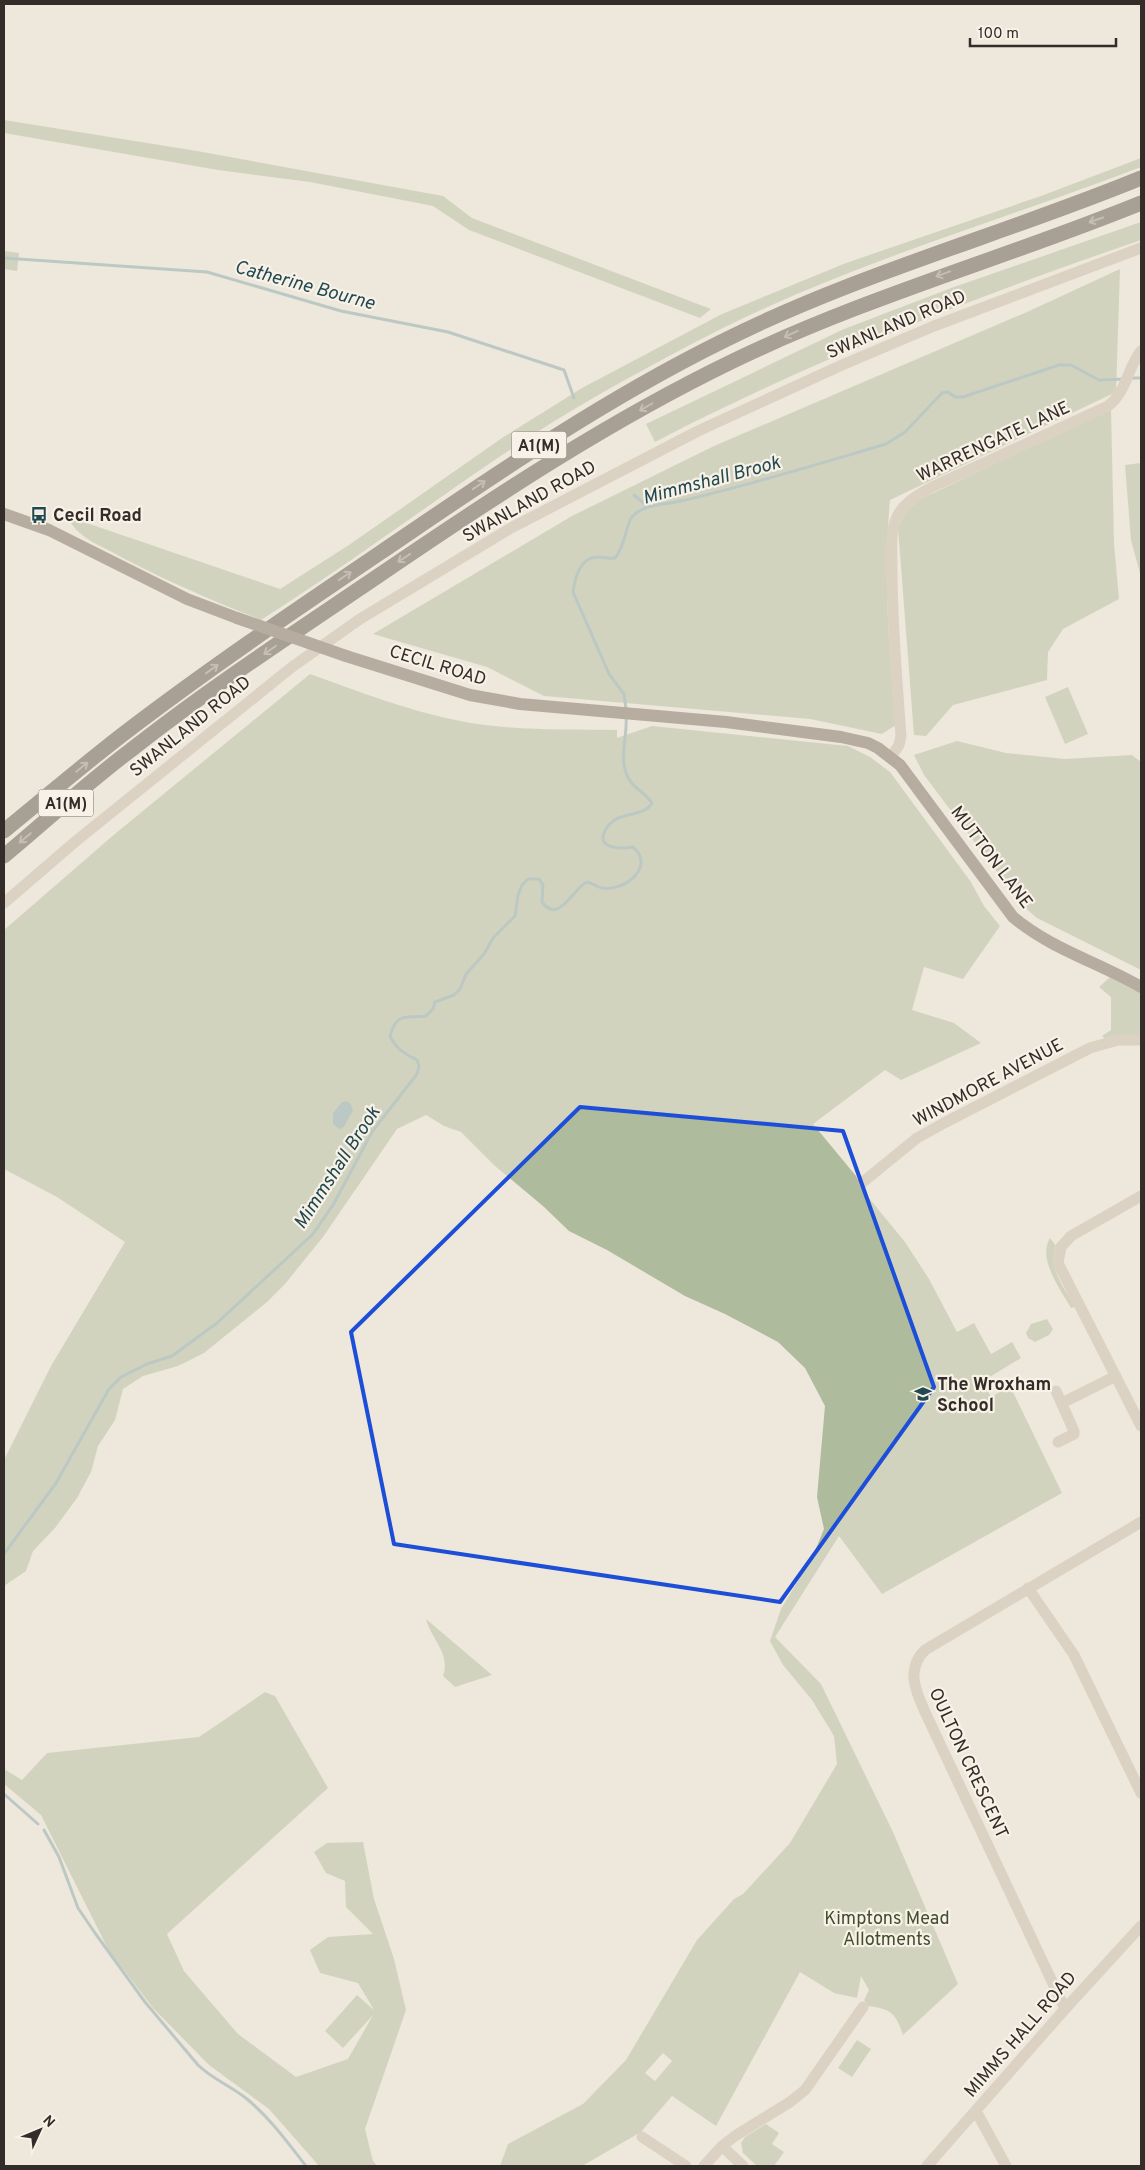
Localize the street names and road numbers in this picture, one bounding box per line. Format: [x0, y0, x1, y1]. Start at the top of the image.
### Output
street label: SWANLAND ROAD [823, 286, 970, 365]
street label: WARRENGATE LANE [913, 397, 1074, 488]
road number: A1(M) [512, 432, 566, 458]
street label: SWANLAND ROAD [459, 456, 601, 549]
street label: CECIL ROAD [386, 641, 489, 692]
street label: SWANLAND ROAD [126, 671, 256, 783]
road number: A1(M) [38, 790, 94, 816]
street label: MUTTON LANE [945, 802, 1037, 914]
street label: WINDMORE AVENUE [910, 1034, 1068, 1133]
street label: OULTON CRESCENT [923, 1684, 1013, 1843]
street label: MIMMS HALL ROAD [960, 1967, 1082, 2103]

